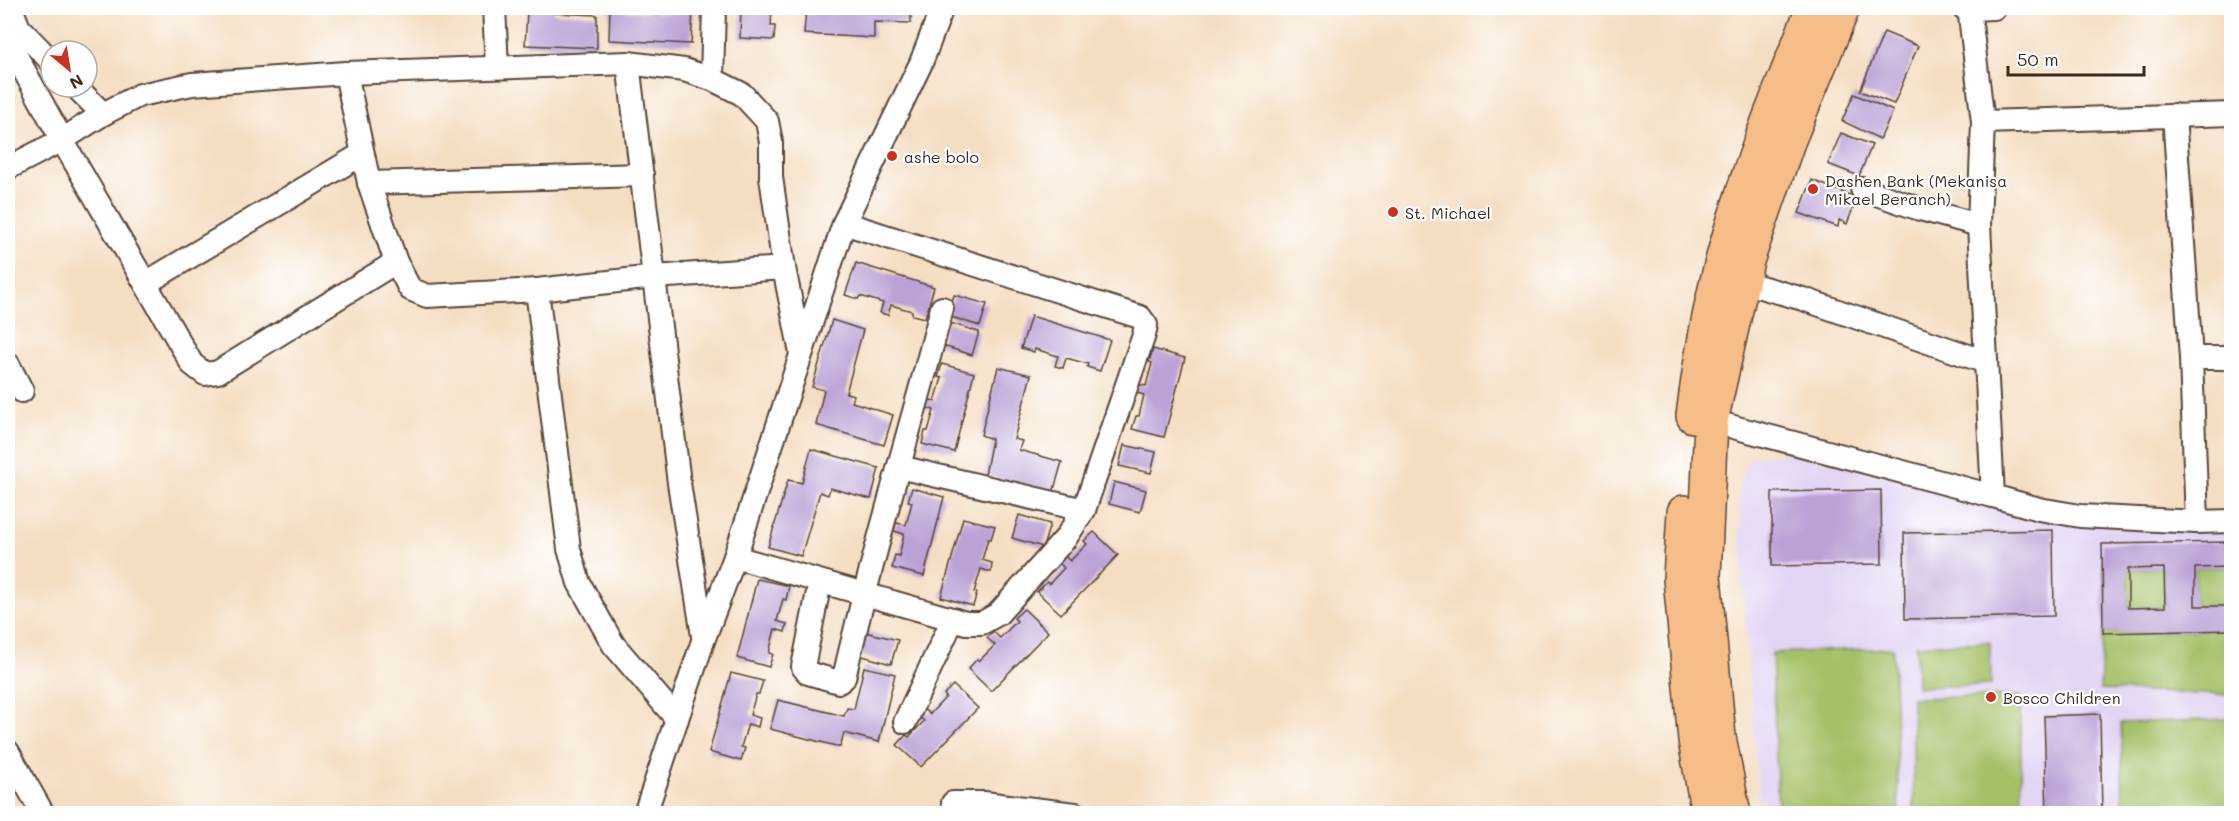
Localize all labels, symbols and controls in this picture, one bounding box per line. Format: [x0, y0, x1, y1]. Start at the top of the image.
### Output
north arrow [39, 39, 99, 99]
scale bar [2008, 39, 2144, 77]
text: 50 m [2017, 47, 2059, 71]
text: N [66, 70, 87, 95]
place label: ashe bolo [904, 146, 979, 167]
marker: ashe bolo [885, 149, 899, 163]
place label: Dashen Bank (Mekanisa Mikael Beranch) [1825, 170, 2007, 209]
marker: Dashen Bank (Mekanisa Mikael Beranch) [1806, 182, 1820, 196]
place label: St. Michael [1405, 202, 1491, 223]
marker: St. Michael [1386, 205, 1400, 219]
place label: Bosco Children [2003, 687, 2121, 708]
marker: Bosco Children [1984, 690, 1998, 704]

